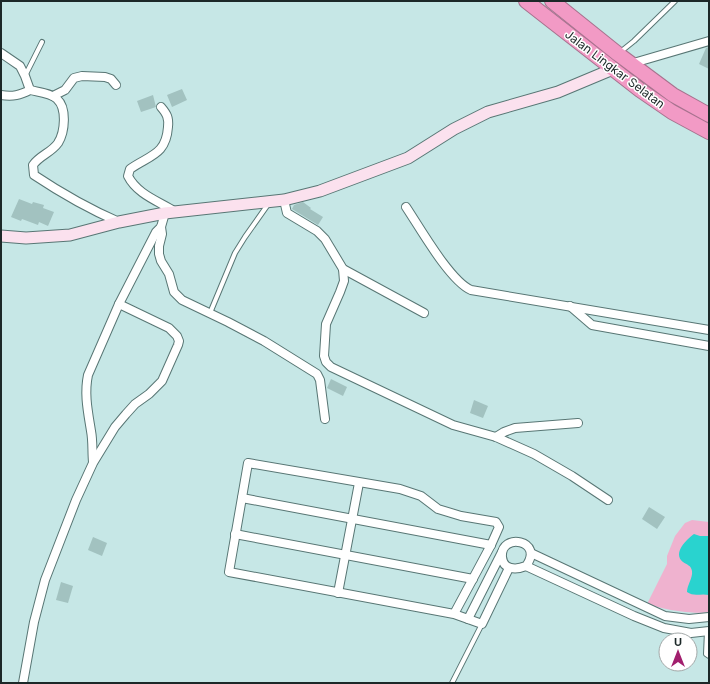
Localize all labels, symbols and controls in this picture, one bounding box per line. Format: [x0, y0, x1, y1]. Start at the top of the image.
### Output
street label: Jalan Lingkar Selatan [562, 27, 668, 111]
north arrow [658, 632, 698, 672]
text: U [674, 635, 682, 649]

